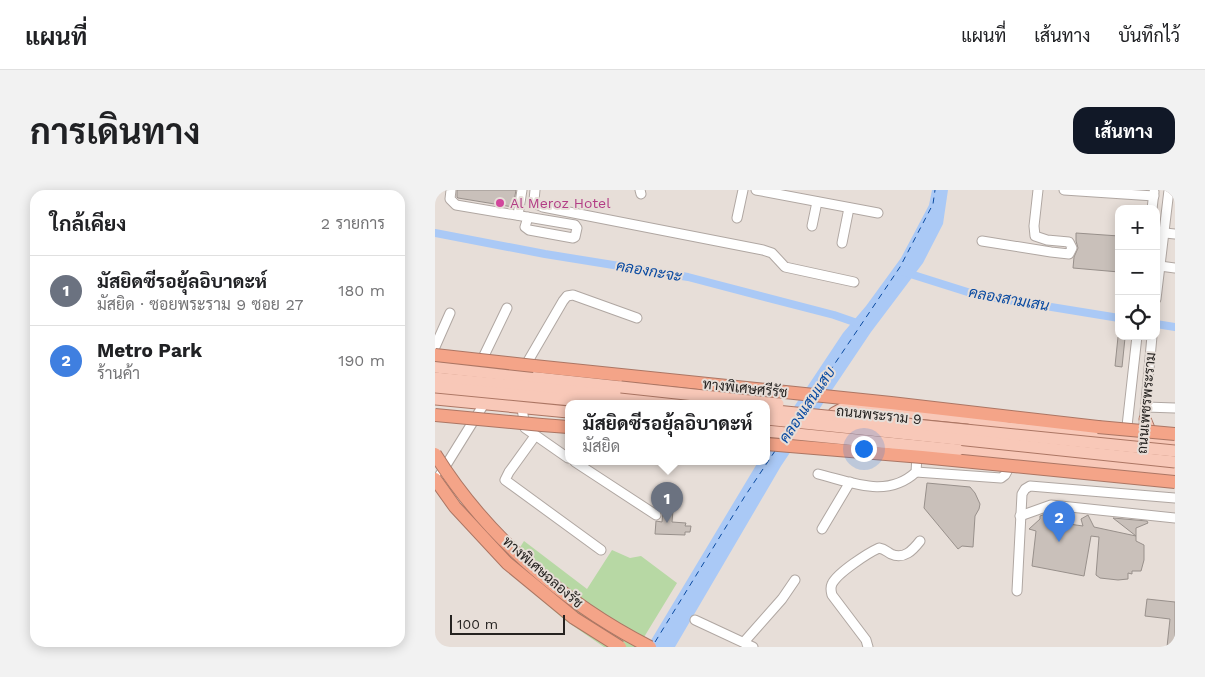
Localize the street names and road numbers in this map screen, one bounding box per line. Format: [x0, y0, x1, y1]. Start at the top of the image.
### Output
street label: ถนนเพชรพระราม [1134, 351, 1158, 455]
street label: ทางพิเศษศรีรัช [702, 375, 788, 400]
street label: ถนนพระราม 9 [835, 403, 923, 427]
street label: ทางพิเศษฉลองรัช [500, 533, 586, 611]

